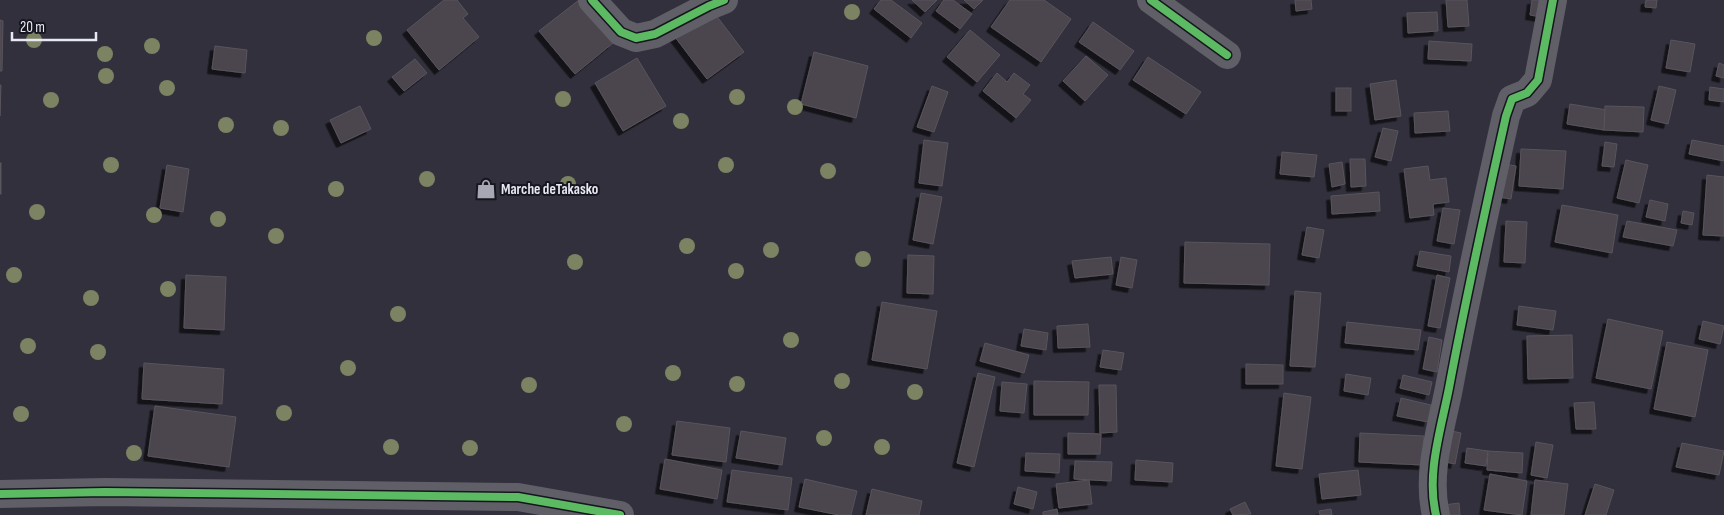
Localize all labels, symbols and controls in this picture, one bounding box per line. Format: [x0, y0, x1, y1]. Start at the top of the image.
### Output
scale bar [12, 10, 96, 42]
text: 20 m [20, 18, 45, 37]
shop icon: Marche deTakasko [475, 178, 497, 200]
place label: Marche deTakasko [501, 180, 598, 199]

